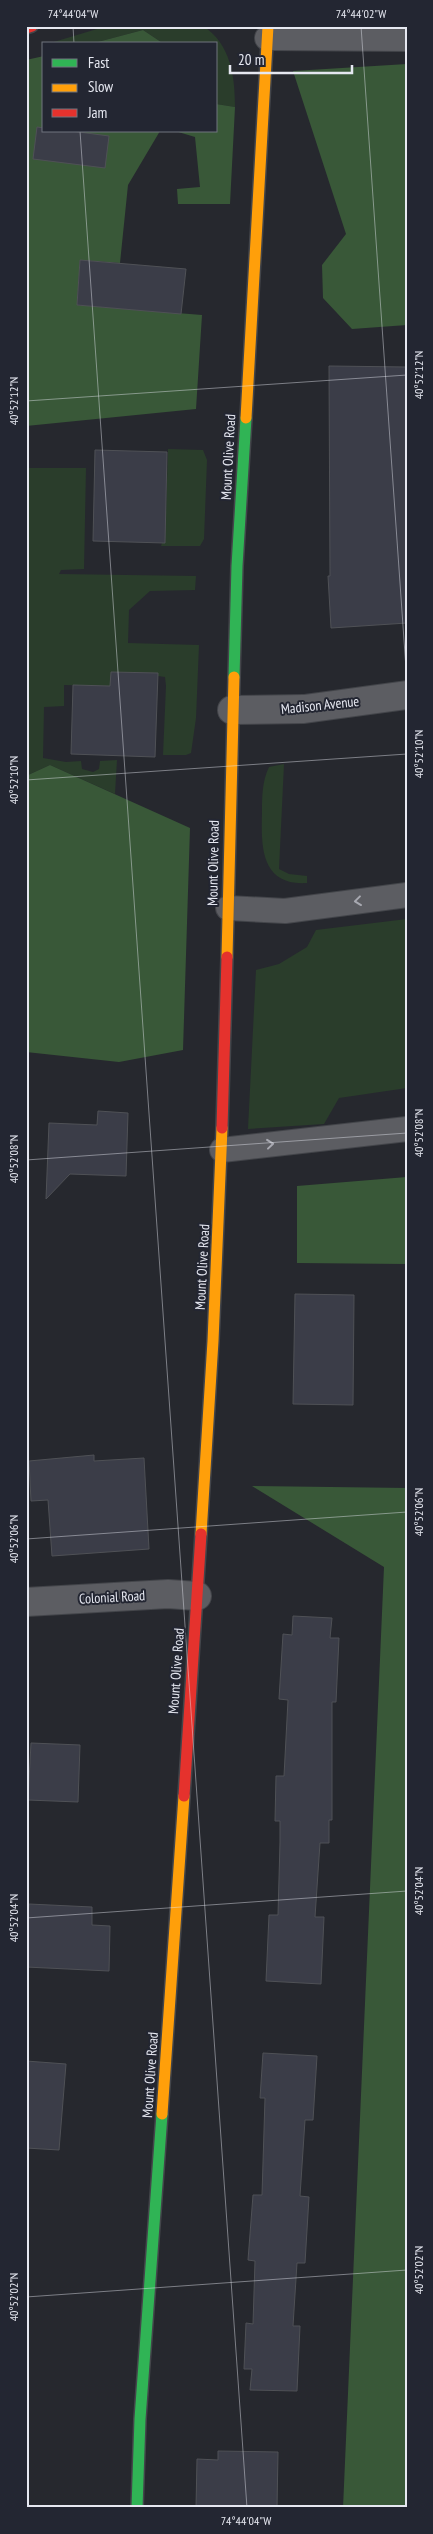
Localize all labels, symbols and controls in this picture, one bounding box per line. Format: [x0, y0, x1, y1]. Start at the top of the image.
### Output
text: 74°44'04"W [48, 6, 98, 21]
text: 74°44'02"W [336, 6, 386, 21]
legend [42, 42, 218, 132]
scale bar [230, 42, 353, 74]
text: 20 m [238, 50, 264, 69]
text: Fast [88, 53, 109, 72]
text: Slow [88, 77, 113, 96]
text: Jam [87, 103, 107, 122]
text: 40°52'12"N [411, 351, 426, 399]
text: 40°52'12"N [6, 377, 21, 425]
street label: Mount Olive Road [217, 414, 239, 500]
street label: Madison Avenue [280, 692, 360, 718]
text: 40°52'10"N [411, 730, 426, 778]
text: 40°52'10"N [6, 756, 21, 804]
street label: Mount Olive Road [203, 820, 223, 906]
one-way arrow [354, 895, 362, 906]
text: 40°52'08"N [411, 1109, 426, 1157]
text: 40°52'08"N [6, 1135, 21, 1183]
one-way arrow [267, 1139, 275, 1150]
street label: Mount Olive Road [191, 1224, 213, 1310]
text: 40°52'06"N [411, 1488, 426, 1536]
text: 40°52'06"N [6, 1515, 21, 1563]
street label: Colonial Road [78, 1586, 146, 1608]
street label: Mount Olive Road [164, 1627, 188, 1715]
text: 40°52'04"N [411, 1867, 426, 1915]
text: 40°52'04"N [6, 1894, 21, 1942]
street label: Mount Olive Road [138, 2031, 162, 2119]
text: 40°52'02"N [411, 2246, 426, 2294]
text: 40°52'02"N [6, 2273, 21, 2321]
text: 74°44'04"W [221, 2513, 271, 2528]

